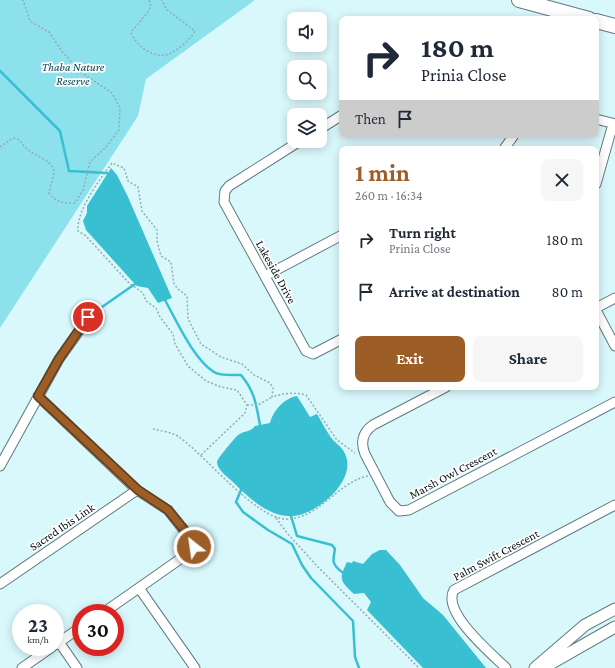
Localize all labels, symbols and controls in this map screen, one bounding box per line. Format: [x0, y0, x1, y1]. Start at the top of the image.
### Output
map controls [287, 12, 327, 148]
button: sound [287, 12, 327, 52]
icon: right [355, 32, 407, 84]
text: 180 m [421, 32, 494, 63]
park label: Thaba Nature Reserve [42, 60, 105, 88]
button: search [287, 60, 327, 100]
text: Prinia Close [421, 65, 506, 85]
button: layers [287, 108, 327, 148]
icon: arrive [394, 108, 416, 130]
text: Then [355, 111, 386, 127]
text: 1 min [355, 159, 410, 186]
button: close [541, 159, 583, 201]
text: 260 m · 16:34 [355, 188, 423, 203]
text: Turn right [389, 225, 456, 241]
icon: right [355, 229, 377, 251]
text: 180 m [547, 232, 583, 248]
street label: Lakeside Drive [253, 238, 299, 306]
text: Prinia Close [389, 241, 451, 256]
icon: arrive [355, 281, 377, 303]
text: Arrive at destination [389, 284, 520, 300]
text: 80 m [552, 284, 583, 300]
pin [71, 300, 105, 334]
icon: arrive [77, 306, 99, 328]
button: Exit [355, 336, 465, 382]
button: Share [473, 336, 583, 382]
street label: Marsh Owl Crescent [407, 444, 500, 502]
street label: Sacred Ibis Link [27, 500, 97, 554]
position arrow [173, 526, 215, 568]
street label: Palm Swift Crescent [451, 526, 542, 584]
speed limit sign: 30 [72, 604, 124, 656]
text: 23 [28, 614, 48, 636]
text: km/h [27, 634, 49, 645]

